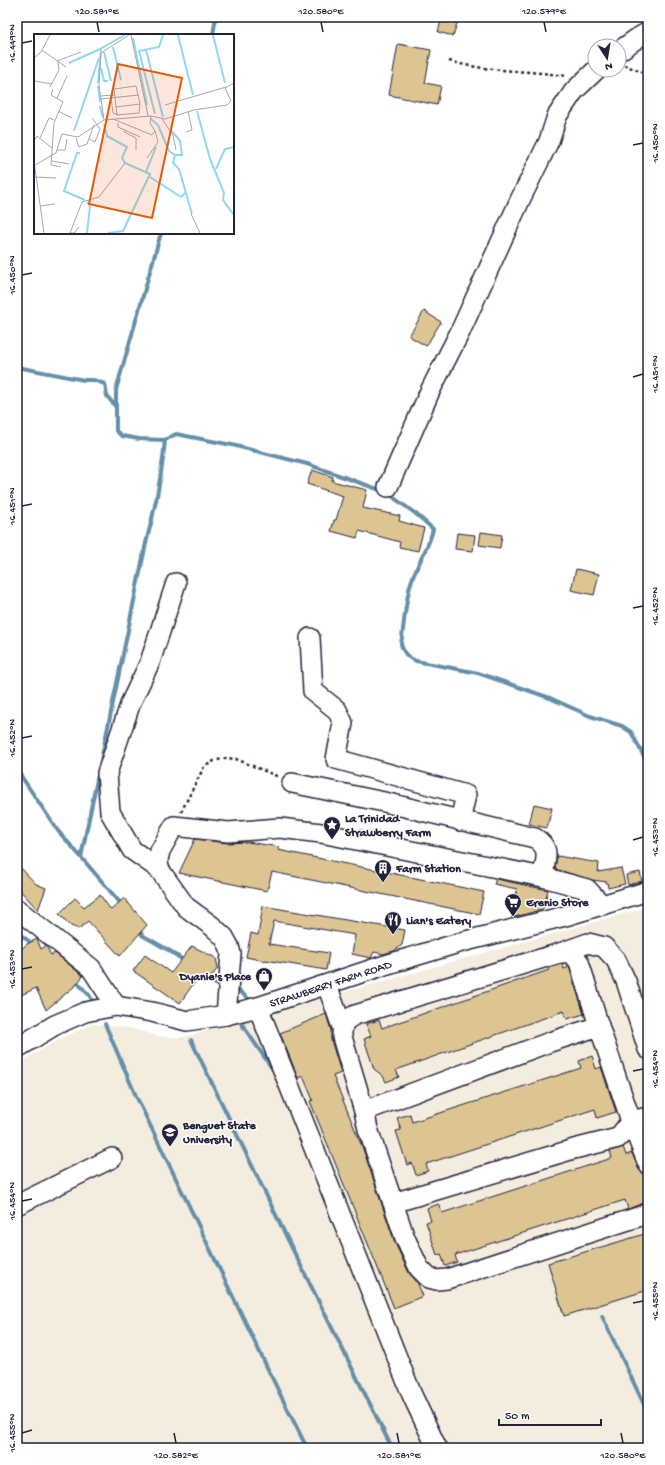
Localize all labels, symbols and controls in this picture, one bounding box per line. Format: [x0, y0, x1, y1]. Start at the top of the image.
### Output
text: 120.581°E [74, 6, 119, 18]
text: 120.580°E [298, 6, 344, 18]
text: 120.579°E [521, 6, 567, 18]
text: 16.449°N [7, 24, 19, 63]
inset map [34, 34, 234, 234]
north arrow [587, 38, 627, 78]
text: N [604, 59, 613, 72]
text: 16.450°N [650, 123, 662, 163]
text: 16.450°N [7, 255, 19, 295]
text: 16.451°N [650, 355, 662, 394]
text: 16.451°N [7, 487, 19, 526]
text: 16.452°N [650, 586, 662, 626]
text: 16.452°N [7, 718, 19, 758]
place label: La Trinidad Strawberry Farm [345, 813, 432, 841]
place icon: La Trinidad Strawberry Farm [322, 815, 342, 840]
text: 16.453°N [650, 817, 662, 857]
building icon: Farm Station [373, 858, 393, 883]
place label: Farm Station [395, 863, 461, 877]
supermarket icon: Erenio Store [503, 892, 523, 917]
place label: Erenio Store [525, 897, 589, 911]
restaurant icon: Lian's Eatery [383, 910, 403, 935]
place label: Lian's Eatery [406, 915, 471, 929]
text: 16.453°N [7, 949, 19, 989]
street label: STRAWBERRY FARM ROAD [268, 958, 394, 1012]
shop icon: Dyanie's Place [254, 966, 274, 991]
place label: Dyanie's Place [179, 971, 252, 985]
text: 16.454°N [650, 1050, 662, 1089]
place label: Benguet State University [182, 1120, 256, 1148]
school or university icon: Benguet State University [160, 1122, 180, 1147]
text: 16.454°N [7, 1182, 19, 1221]
text: 16.455°N [650, 1281, 662, 1321]
scale bar [499, 1401, 601, 1427]
text: 50 m [505, 1410, 530, 1424]
text: 16.455°N [7, 1413, 19, 1453]
text: 120.582°E [153, 1450, 199, 1462]
text: 120.581°E [376, 1450, 421, 1462]
text: 120.580°E [600, 1450, 646, 1462]

